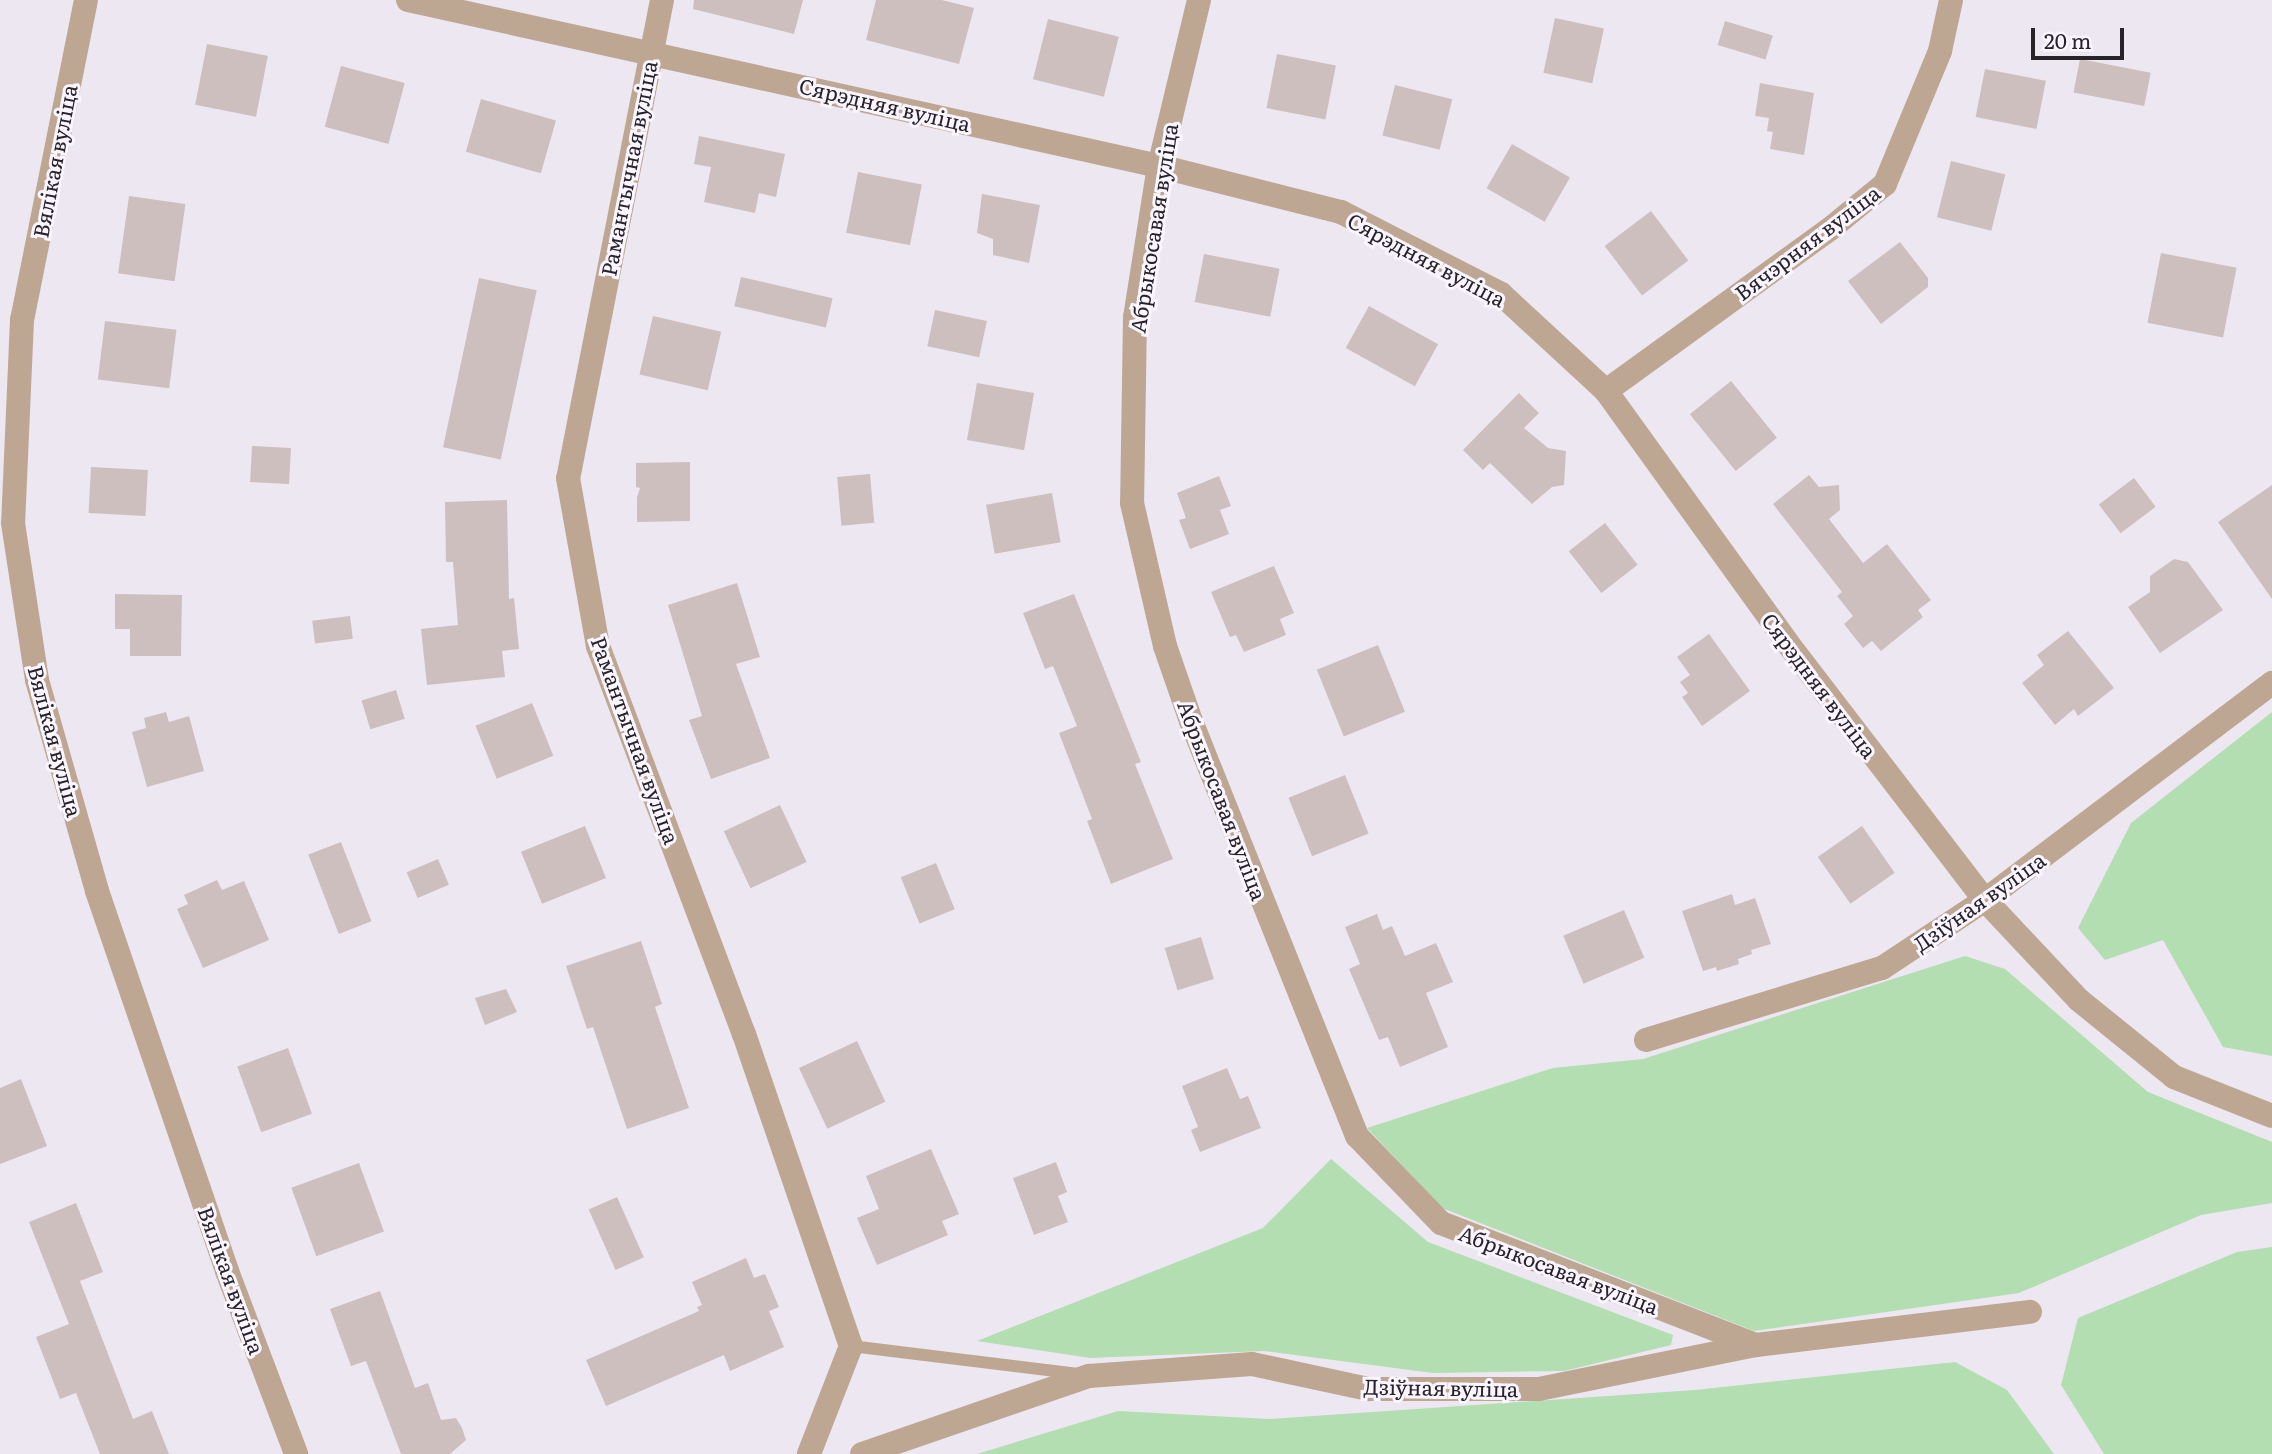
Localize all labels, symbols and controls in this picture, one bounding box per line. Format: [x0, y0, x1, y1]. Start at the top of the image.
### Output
scale bar [2034, 14, 2127, 58]
text: 20 m [2044, 24, 2091, 55]
street label: Рамантычная вуліца [595, 58, 661, 278]
street label: Сярэдняя вуліца [797, 72, 973, 136]
street label: Вялікая вуліца [27, 82, 81, 240]
street label: Абрыкосавая вуліца [1124, 121, 1182, 335]
street label: Вячэрняя вуліца [1729, 179, 1885, 305]
street label: Сярэдняя вуліца [1344, 207, 1510, 311]
street label: Сярэдняя вуліца [1757, 607, 1883, 763]
street label: Рамантычная вуліца [587, 633, 685, 847]
street label: Вялікая вуліца [24, 663, 88, 819]
street label: Абрыкосавая вуліца [1173, 697, 1273, 903]
street label: Дзіўная вуліца [1908, 846, 2050, 956]
street label: Вялікая вуліца [194, 1203, 270, 1357]
street label: Абрыкосавая вуліца [1456, 1219, 1662, 1319]
street label: Дзіўная вуліца [1363, 1373, 1519, 1401]

